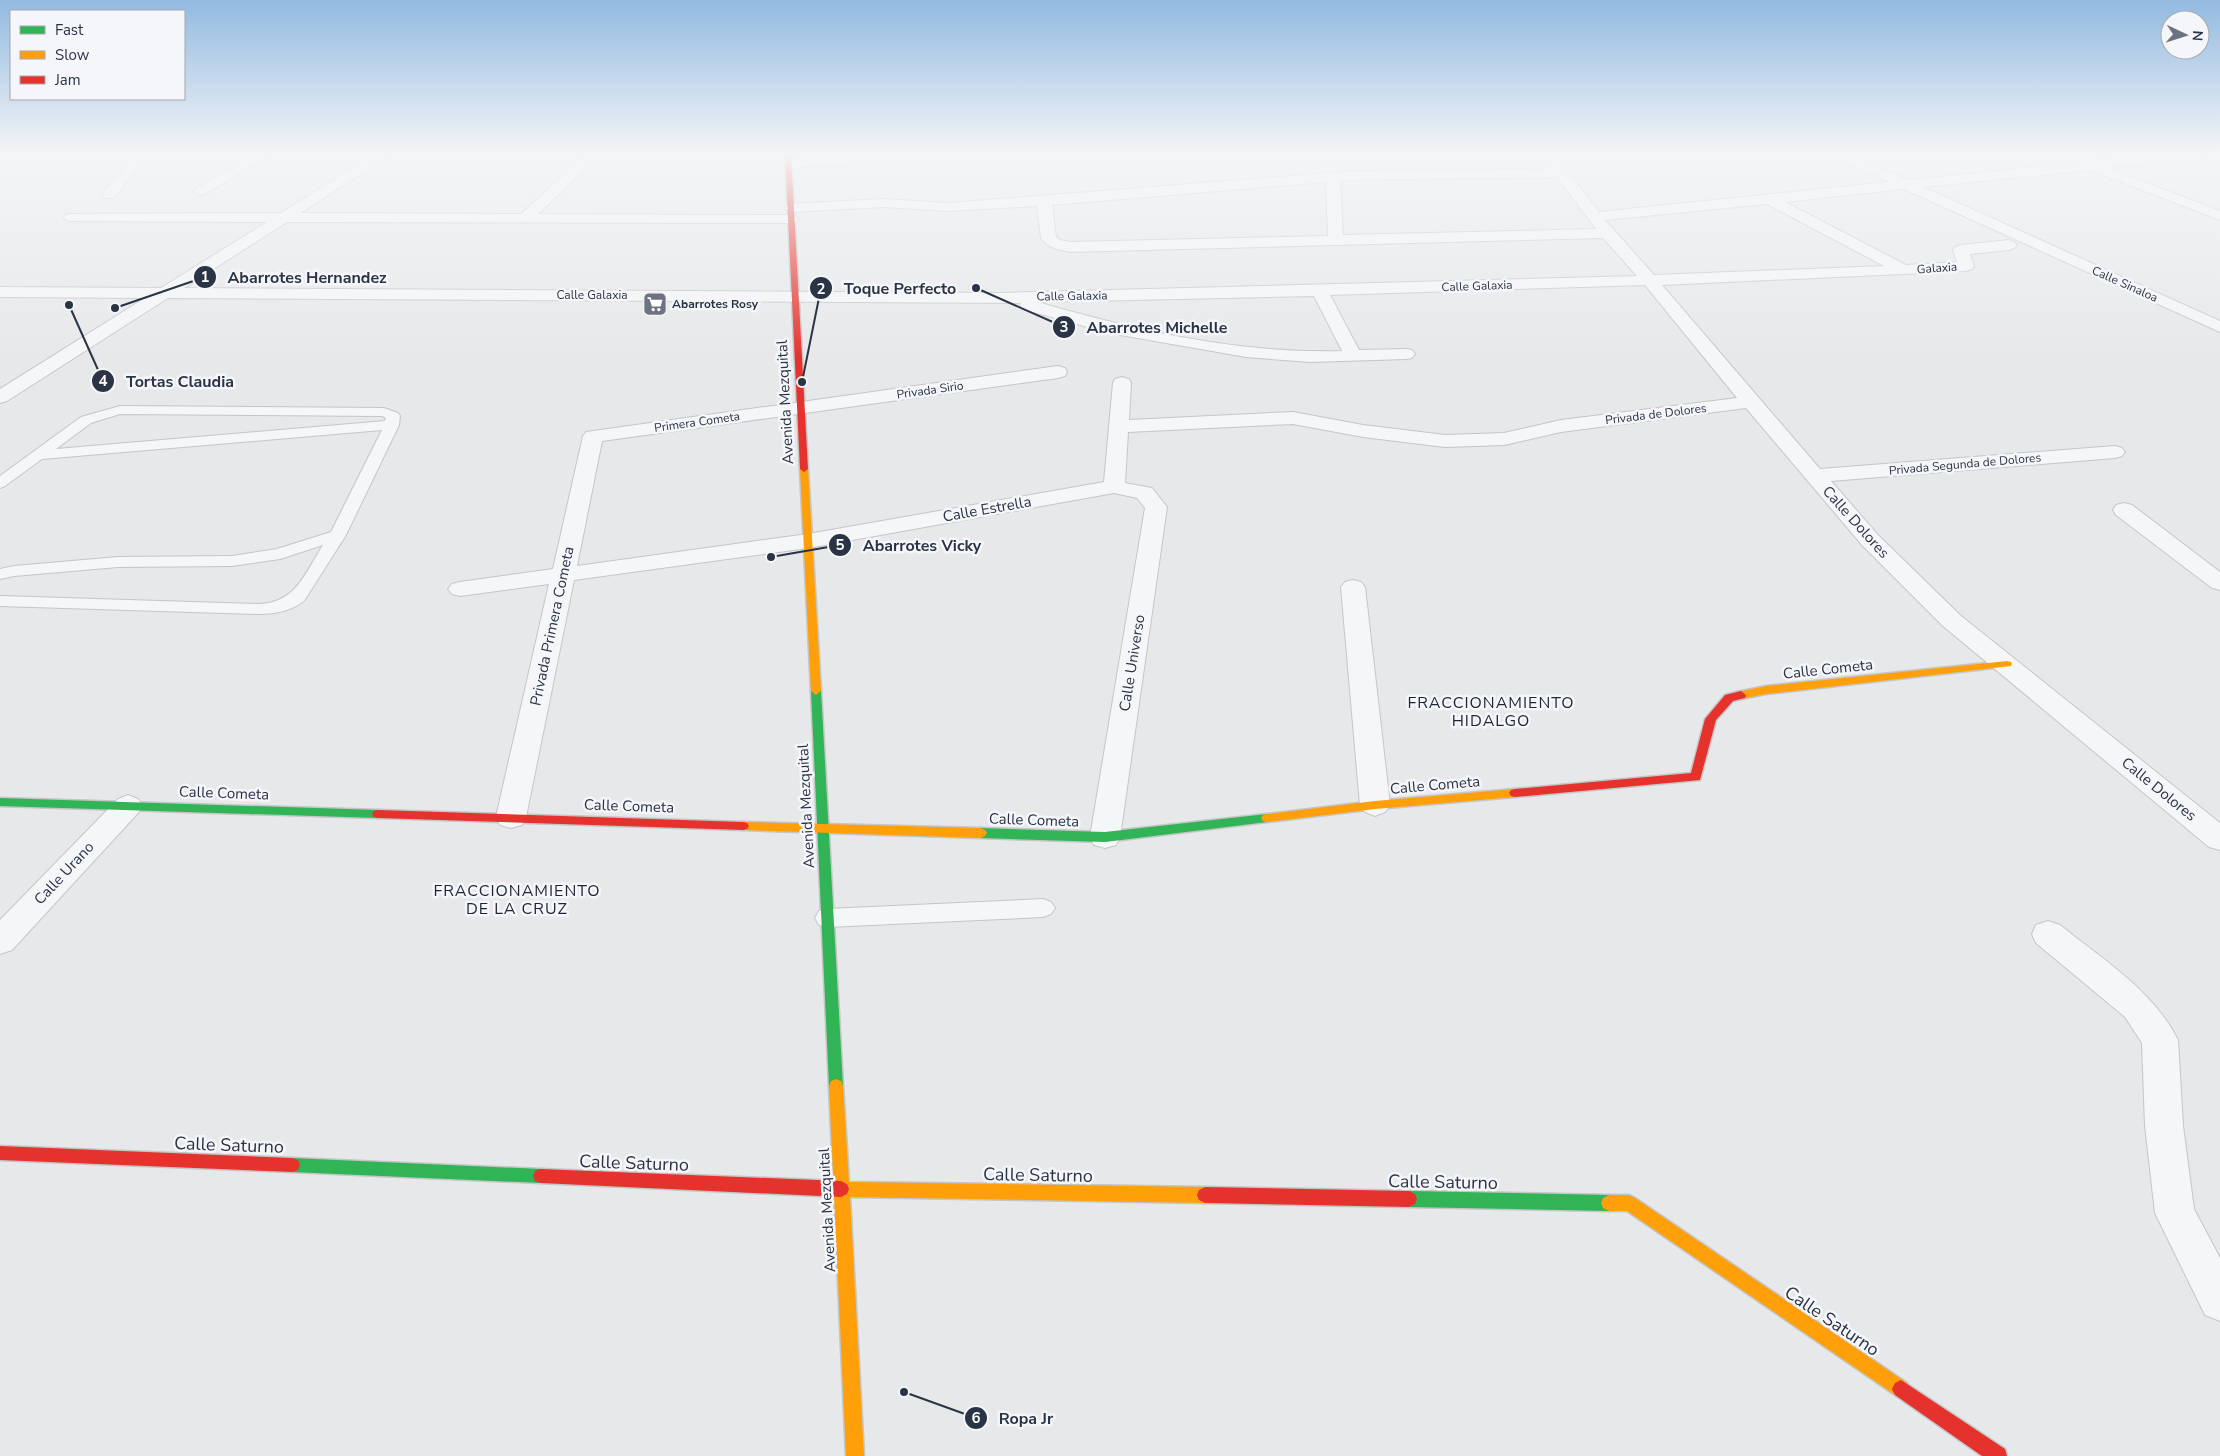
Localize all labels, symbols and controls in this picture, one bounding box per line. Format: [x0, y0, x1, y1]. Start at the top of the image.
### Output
legend [10, 10, 185, 100]
north arrow [2160, 10, 2210, 60]
text: Fast [55, 20, 84, 40]
text: N [2188, 30, 2207, 42]
text: Slow [55, 45, 90, 65]
text: Jam [54, 70, 81, 90]
street label: Galaxia [1916, 259, 1958, 277]
callout: Abarrotes Hernandez [193, 262, 397, 293]
street label: Calle Sinaloa [2089, 262, 2161, 306]
text: 1 [200, 267, 210, 287]
text: Abarrotes Hernandez [227, 267, 387, 289]
callout: Toque Perfecto [809, 273, 966, 304]
street label: Calle Galaxia [1441, 277, 1513, 295]
text: Toque Perfecto [844, 278, 956, 300]
text: 2 [816, 279, 826, 299]
street label: Calle Galaxia [556, 287, 628, 303]
street label: Calle Galaxia [1036, 287, 1108, 305]
supermarket icon: Abarrotes Rosy [642, 291, 668, 317]
place label: Abarrotes Rosy [672, 296, 759, 312]
callout: Abarrotes Michelle [1052, 312, 1238, 343]
text: 3 [1059, 317, 1069, 337]
text: Abarrotes Michelle [1086, 317, 1228, 339]
street label: Avenida Mezquital [772, 339, 798, 465]
callout: Tortas Claudia [91, 366, 244, 397]
text: 4 [98, 371, 108, 391]
text: Tortas Claudia [126, 371, 234, 393]
street label: Privada Sirio [896, 377, 965, 403]
street label: Privada de Dolores [1604, 400, 1708, 428]
street label: Primera Cometa [653, 408, 741, 436]
street label: Privada Segunda de Dolores [1888, 449, 2042, 479]
street label: Calle Dolores [1818, 481, 1894, 563]
street label: Calle Estrella [941, 491, 1033, 527]
callout: Abarrotes Vicky [827, 529, 991, 560]
text: 5 [835, 535, 845, 555]
text: Abarrotes Vicky [863, 535, 982, 557]
street label: Privada Primera Cometa [525, 545, 579, 707]
street label: Calle Universo [1114, 613, 1150, 713]
street label: Calle Cometa [1782, 654, 1874, 684]
district label: FRACCIONAMIENTO HIDALGO [1408, 692, 1574, 732]
street label: Avenida Mezquital [793, 743, 819, 869]
street label: Calle Dolores [2117, 753, 2201, 825]
street label: Calle Cometa [1389, 771, 1481, 799]
street label: Calle Cometa [178, 781, 270, 805]
street label: Calle Cometa [583, 794, 675, 818]
street label: Calle Cometa [988, 808, 1080, 832]
street label: Calle Urano [30, 837, 98, 909]
district label: FRACCIONAMIENTO DE LA CRUZ [434, 880, 600, 920]
street label: Calle Saturno [174, 1131, 284, 1159]
street label: Avenida Mezquital [814, 1147, 840, 1273]
street label: Calle Saturno [579, 1149, 689, 1177]
street label: Calle Saturno [983, 1162, 1093, 1188]
street label: Calle Saturno [1388, 1169, 1498, 1195]
street label: Calle Saturno [1780, 1280, 1884, 1362]
callout: Ropa Jr [964, 1402, 1064, 1433]
text: 6 [971, 1408, 981, 1428]
text: Ropa Jr [999, 1408, 1054, 1430]

